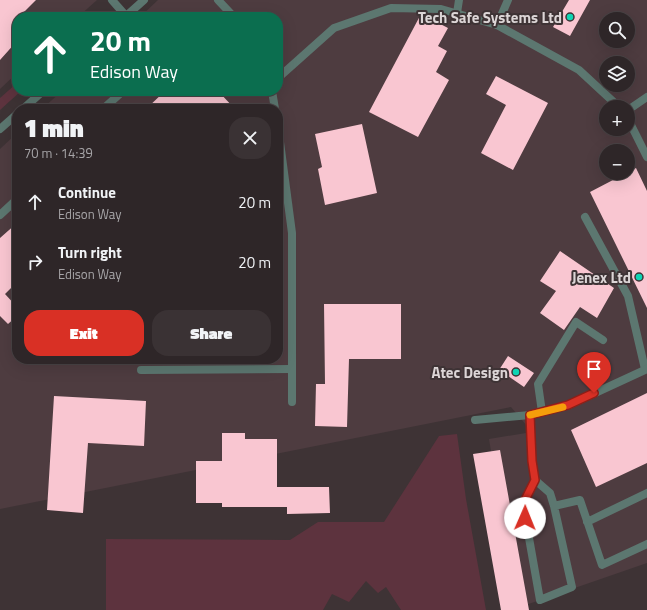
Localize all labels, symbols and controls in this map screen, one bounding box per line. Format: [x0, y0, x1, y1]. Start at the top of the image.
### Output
place label: Tech Safe Systems Ltd [418, 6, 562, 29]
marker: Tech Safe Systems Ltd [565, 12, 575, 22]
map controls [599, 12, 635, 180]
button: search [599, 12, 635, 48]
text: 20 m [90, 19, 151, 62]
icon: ahead [24, 28, 76, 80]
button: layers [599, 56, 635, 92]
text: Edison Way [90, 58, 178, 85]
button: + [599, 100, 635, 136]
text: 1 min [24, 110, 84, 146]
button: close [229, 117, 271, 159]
text: 70 m · 14:39 [24, 143, 93, 163]
button: − [599, 144, 635, 180]
text: Continue [58, 181, 116, 204]
icon: ahead [24, 191, 46, 213]
text: 20 m [238, 191, 271, 214]
text: Edison Way [58, 204, 122, 224]
text: Turn right [58, 241, 122, 264]
icon: right [24, 251, 46, 273]
text: 20 m [238, 251, 271, 274]
text: Edison Way [58, 264, 122, 284]
place label: Jenex Ltd [572, 266, 631, 289]
marker: Jenex Ltd [634, 272, 644, 282]
button: Exit [24, 310, 144, 356]
button: Share [152, 310, 271, 356]
pin [577, 352, 611, 393]
icon: arrive [583, 358, 605, 380]
place label: Atec Design [432, 361, 508, 384]
marker: Atec Design [511, 367, 521, 377]
position arrow [504, 497, 546, 539]

